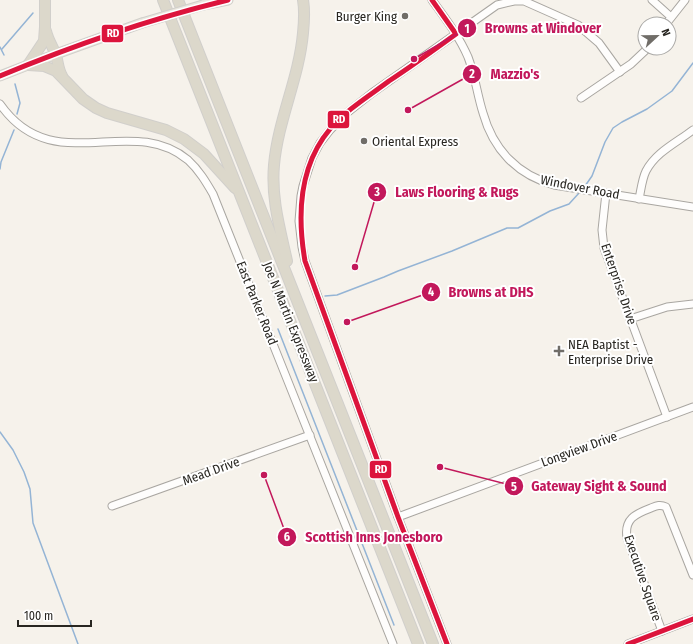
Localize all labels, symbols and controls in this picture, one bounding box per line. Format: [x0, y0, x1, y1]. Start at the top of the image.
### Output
place label: Burger King [336, 9, 398, 24]
marker: Burger King [400, 11, 410, 21]
callout: Browns at Windover [457, 15, 609, 41]
north arrow [637, 16, 677, 56]
text: Browns at Windover [485, 20, 602, 37]
text: 1 [464, 22, 470, 36]
line badge: RD [101, 24, 124, 43]
text: RD [107, 27, 120, 40]
text: N [659, 27, 673, 38]
callout: Mazzio's [462, 61, 547, 87]
text: Mazzio's [491, 66, 539, 83]
text: 2 [468, 67, 475, 81]
line badge: RD [327, 110, 350, 129]
text: RD [333, 113, 346, 126]
place label: Oriental Express [372, 134, 459, 149]
marker: Oriental Express [359, 136, 369, 146]
street label: Windover Road [539, 172, 621, 202]
callout: Laws Flooring & Rugs [367, 179, 526, 205]
text: Laws Flooring & Rugs [395, 184, 519, 201]
text: 3 [373, 185, 380, 199]
street label: Enterprise Drive [598, 241, 640, 327]
street label: East Parker Road [233, 259, 281, 347]
street label: Joe N Martin Expressway [260, 259, 322, 385]
callout: Browns at DHS [421, 279, 542, 305]
text: Browns at DHS [449, 284, 533, 301]
text: 4 [428, 285, 434, 299]
place label: NEA Baptist - Enterprise Drive [568, 337, 653, 367]
marker: NEA Baptist - Enterprise Drive [553, 345, 565, 357]
street label: Longview Drive [539, 428, 619, 470]
street label: Mead Drive [180, 454, 242, 488]
line badge: RD [369, 460, 392, 479]
text: RD [375, 463, 388, 476]
callout: Gateway Sight & Sound [504, 473, 675, 499]
text: Gateway Sight & Sound [531, 478, 667, 495]
text: 5 [511, 480, 517, 494]
callout: Scottish Inns Jonesboro [277, 524, 450, 550]
text: Scottish Inns Jonesboro [305, 529, 443, 546]
text: 6 [284, 530, 290, 544]
street label: Executive Square [621, 533, 665, 623]
scale bar [18, 602, 91, 628]
text: 100 m [24, 609, 53, 623]

